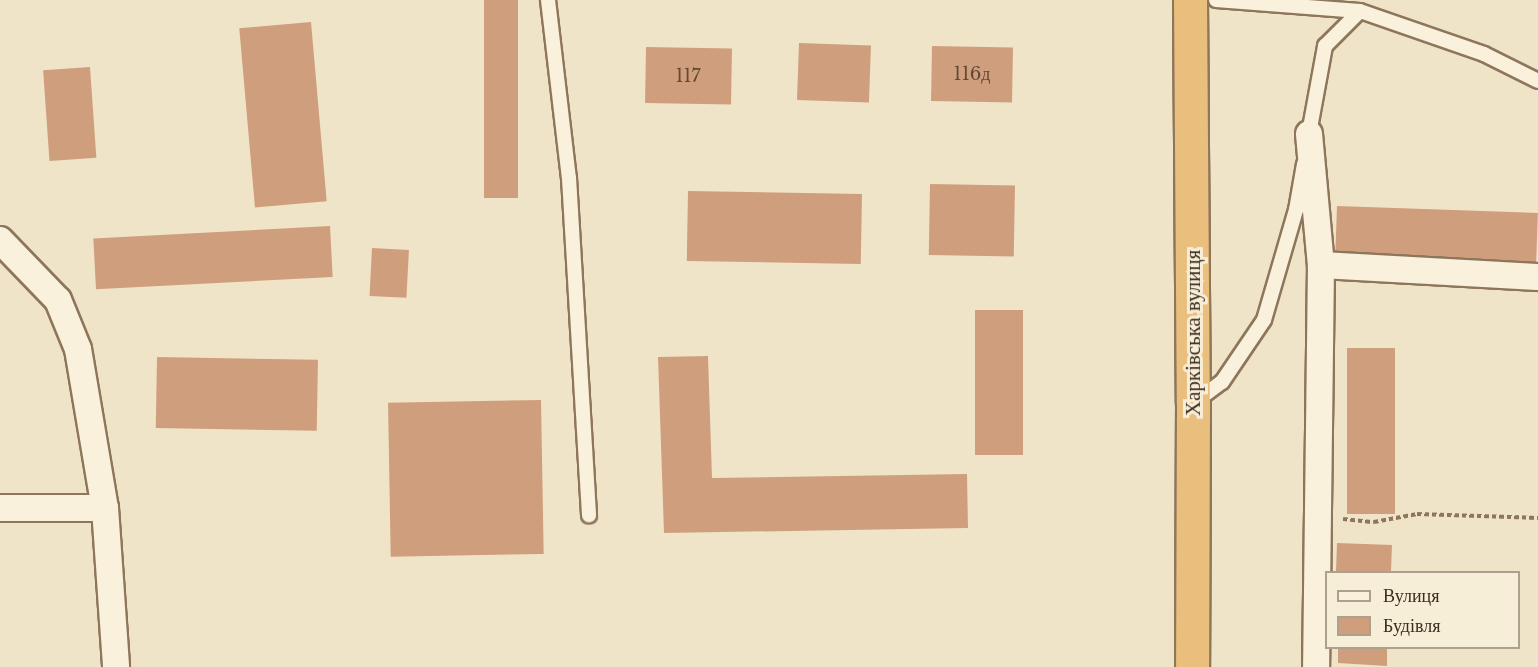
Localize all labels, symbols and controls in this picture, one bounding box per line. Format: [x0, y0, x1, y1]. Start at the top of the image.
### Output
house number: 116д [954, 63, 990, 85]
house number: 117 [675, 65, 701, 87]
street label: Харківська вулиця [1180, 250, 1206, 416]
legend [1325, 571, 1520, 649]
text: Вулиця [1383, 585, 1440, 607]
text: Будівля [1383, 615, 1440, 637]

